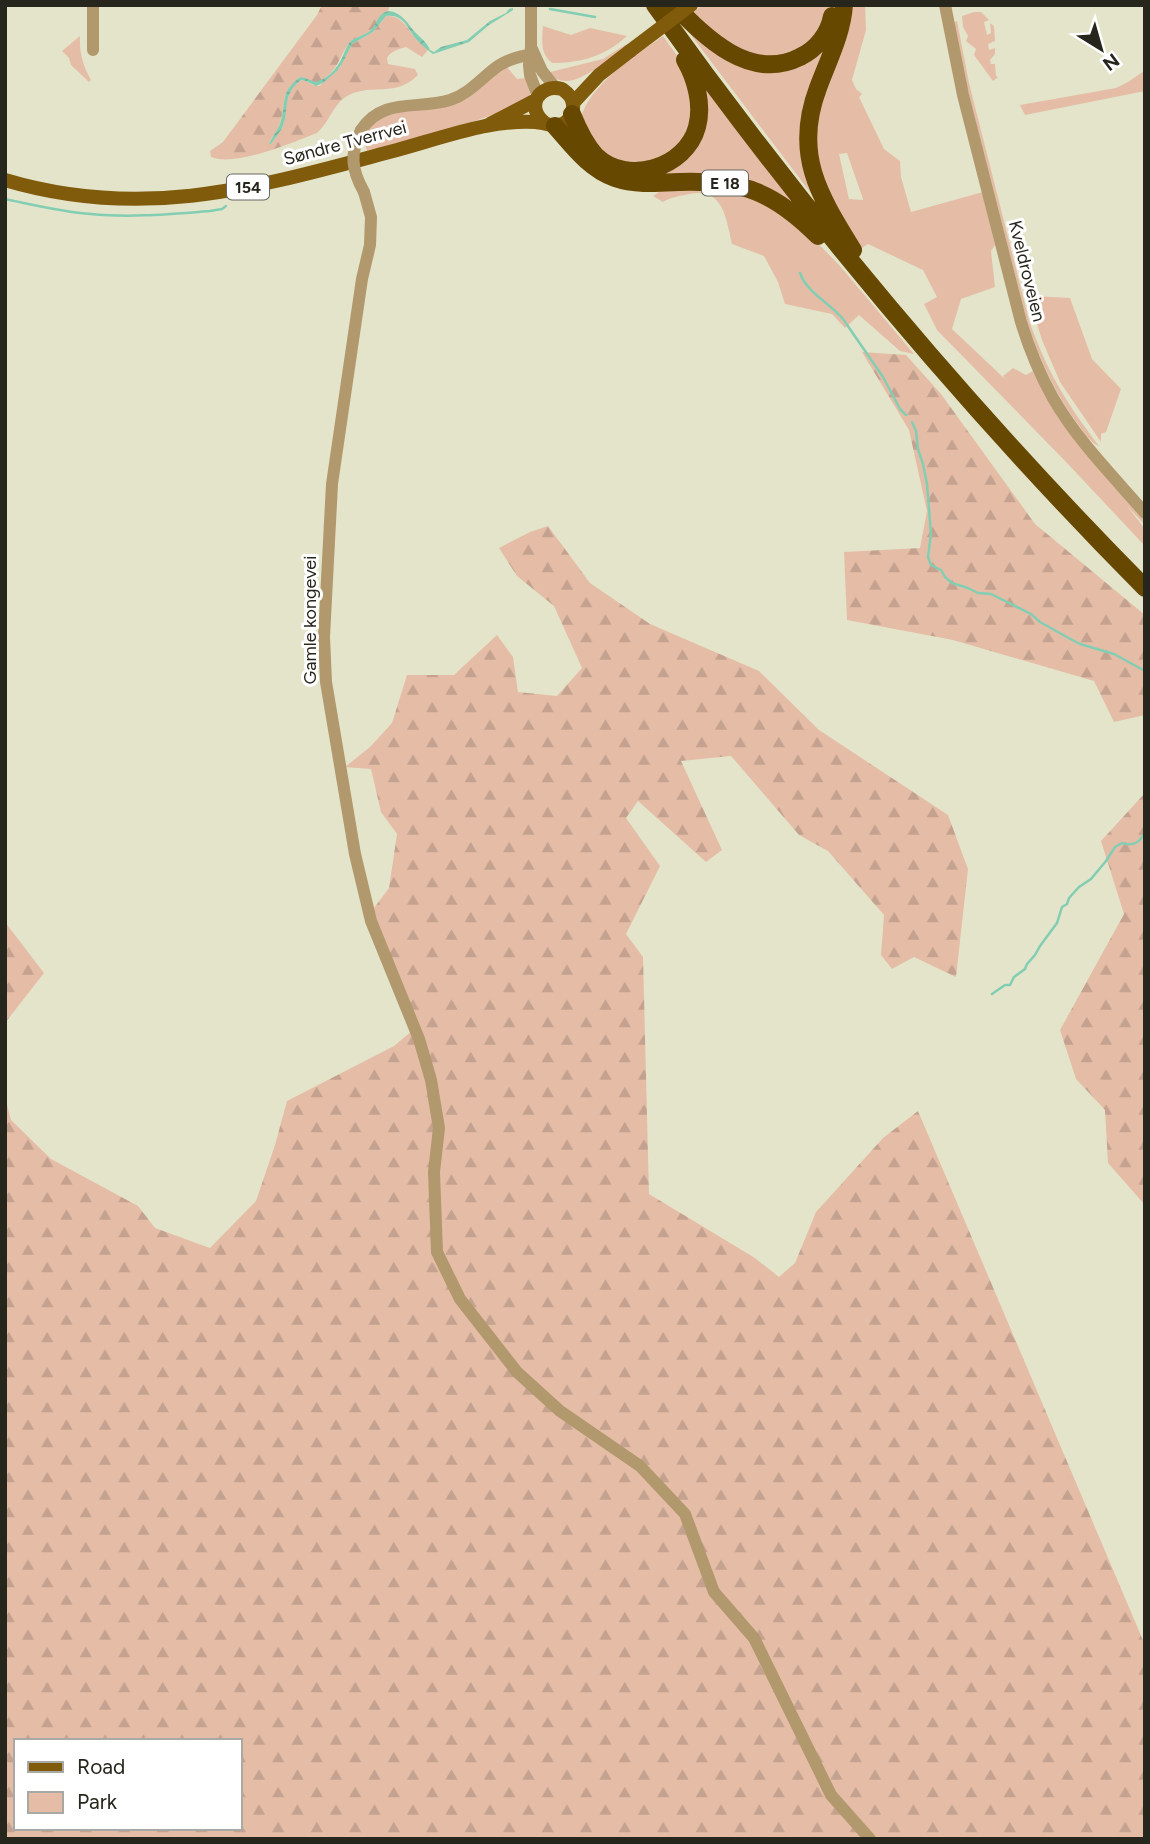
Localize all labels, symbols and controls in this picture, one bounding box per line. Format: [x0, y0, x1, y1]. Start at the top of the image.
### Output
north arrow [1066, 14, 1136, 84]
text: N [1098, 49, 1124, 76]
street label: Søndre Tverrvei [281, 116, 409, 170]
road number: E 18 [702, 170, 748, 196]
road number: 154 [227, 174, 269, 200]
street label: Kveldroveien [1004, 218, 1050, 324]
street label: Gamle kongevei [299, 556, 321, 684]
legend [14, 1739, 242, 1830]
text: Road [77, 1754, 125, 1779]
text: Park [77, 1789, 118, 1814]

